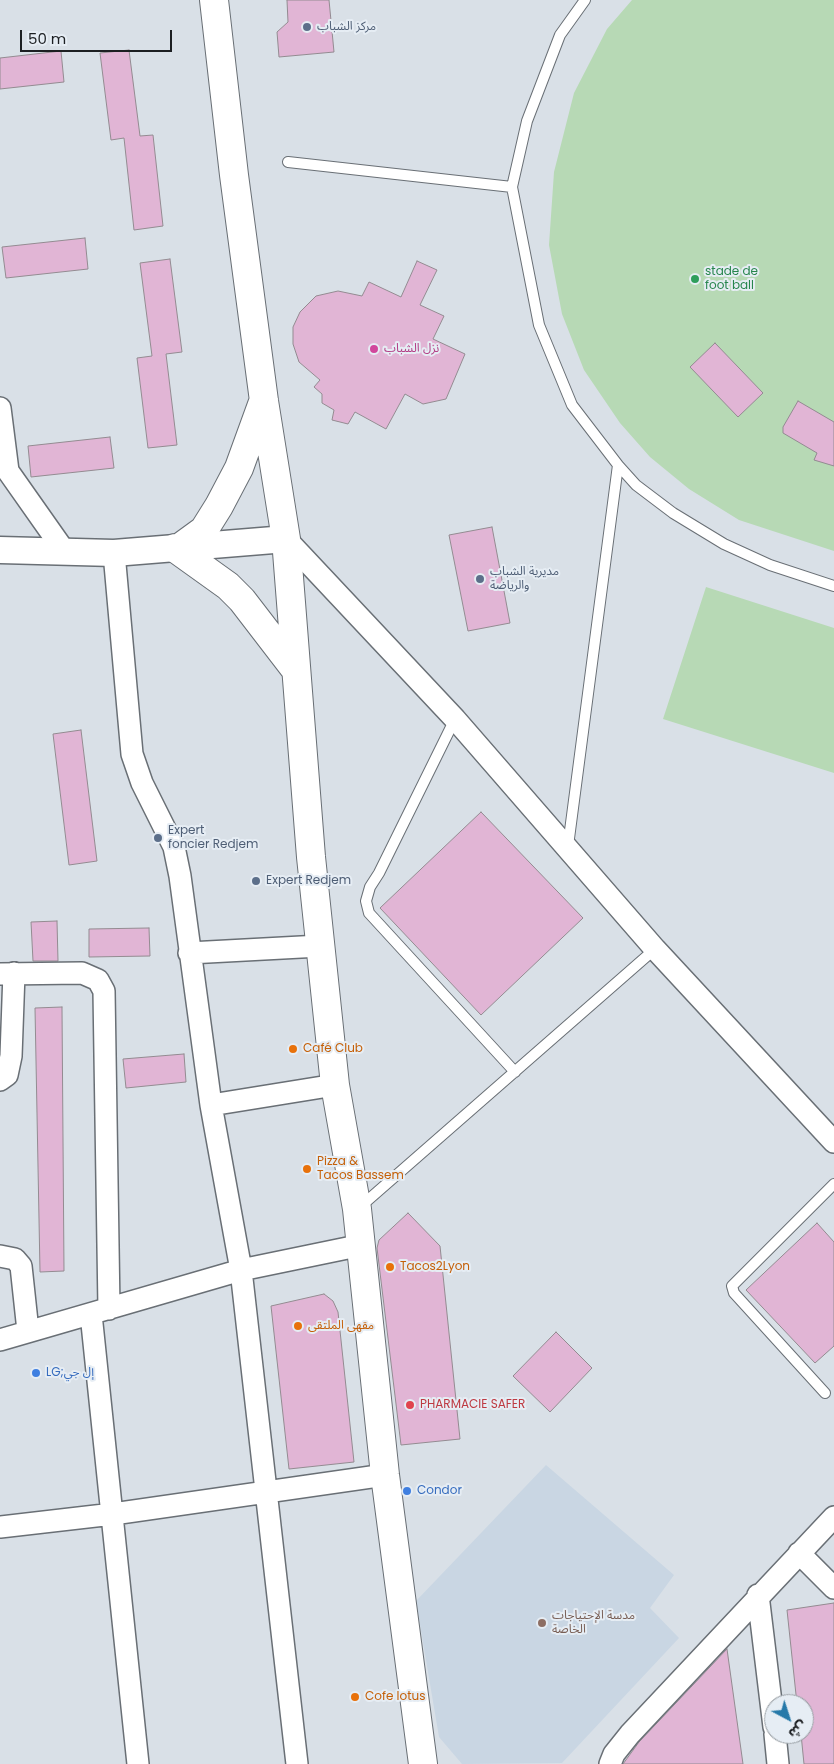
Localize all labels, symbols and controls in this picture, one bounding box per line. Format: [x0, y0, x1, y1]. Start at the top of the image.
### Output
scale bar [22, 20, 175, 52]
place label: مركز الشباب [317, 20, 376, 34]
marker: مركز الشباب [301, 21, 313, 33]
text: 50 m [28, 28, 66, 49]
place label: stade de foot ball [705, 265, 758, 293]
marker: stade de foot ball [689, 273, 701, 285]
place label: نزل الشباب [384, 342, 439, 356]
marker: نزل الشباب [368, 343, 380, 355]
place label: مديرية الشباب والرياضة [490, 565, 559, 593]
marker: مديرية الشباب والرياضة [474, 573, 486, 585]
place label: Expert foncier Redjem [168, 824, 258, 852]
marker: Expert foncier Redjem [152, 832, 164, 844]
place label: Expert Redjem [266, 874, 351, 888]
marker: Expert Redjem [250, 875, 262, 887]
place label: Café Club [303, 1042, 363, 1056]
marker: Café Club [287, 1043, 299, 1055]
place label: Pizza & Tacos Bassem [317, 1155, 404, 1183]
marker: Pizza & Tacos Bassem [301, 1163, 313, 1175]
place label: Tacos2Lyon [400, 1260, 470, 1274]
marker: Tacos2Lyon [384, 1261, 396, 1273]
place label: مقهى الملتقى [308, 1319, 374, 1333]
marker: مقهى الملتقى [292, 1320, 304, 1332]
place label: LG;إل جي [46, 1366, 94, 1380]
marker: LG;إل جي [30, 1367, 42, 1379]
place label: PHARMACIE SAFER [420, 1398, 525, 1412]
marker: PHARMACIE SAFER [404, 1399, 416, 1411]
place label: Condor [417, 1484, 462, 1498]
marker: Condor [401, 1485, 413, 1497]
place label: مدسة الإحتياجات الخاصة [552, 1609, 635, 1637]
marker: مدسة الإحتياجات الخاصة [536, 1617, 548, 1629]
place label: Cofe lotus [365, 1690, 425, 1704]
marker: Cofe lotus [349, 1691, 361, 1703]
north arrow [764, 1694, 814, 1744]
text: ش [784, 1716, 812, 1744]

